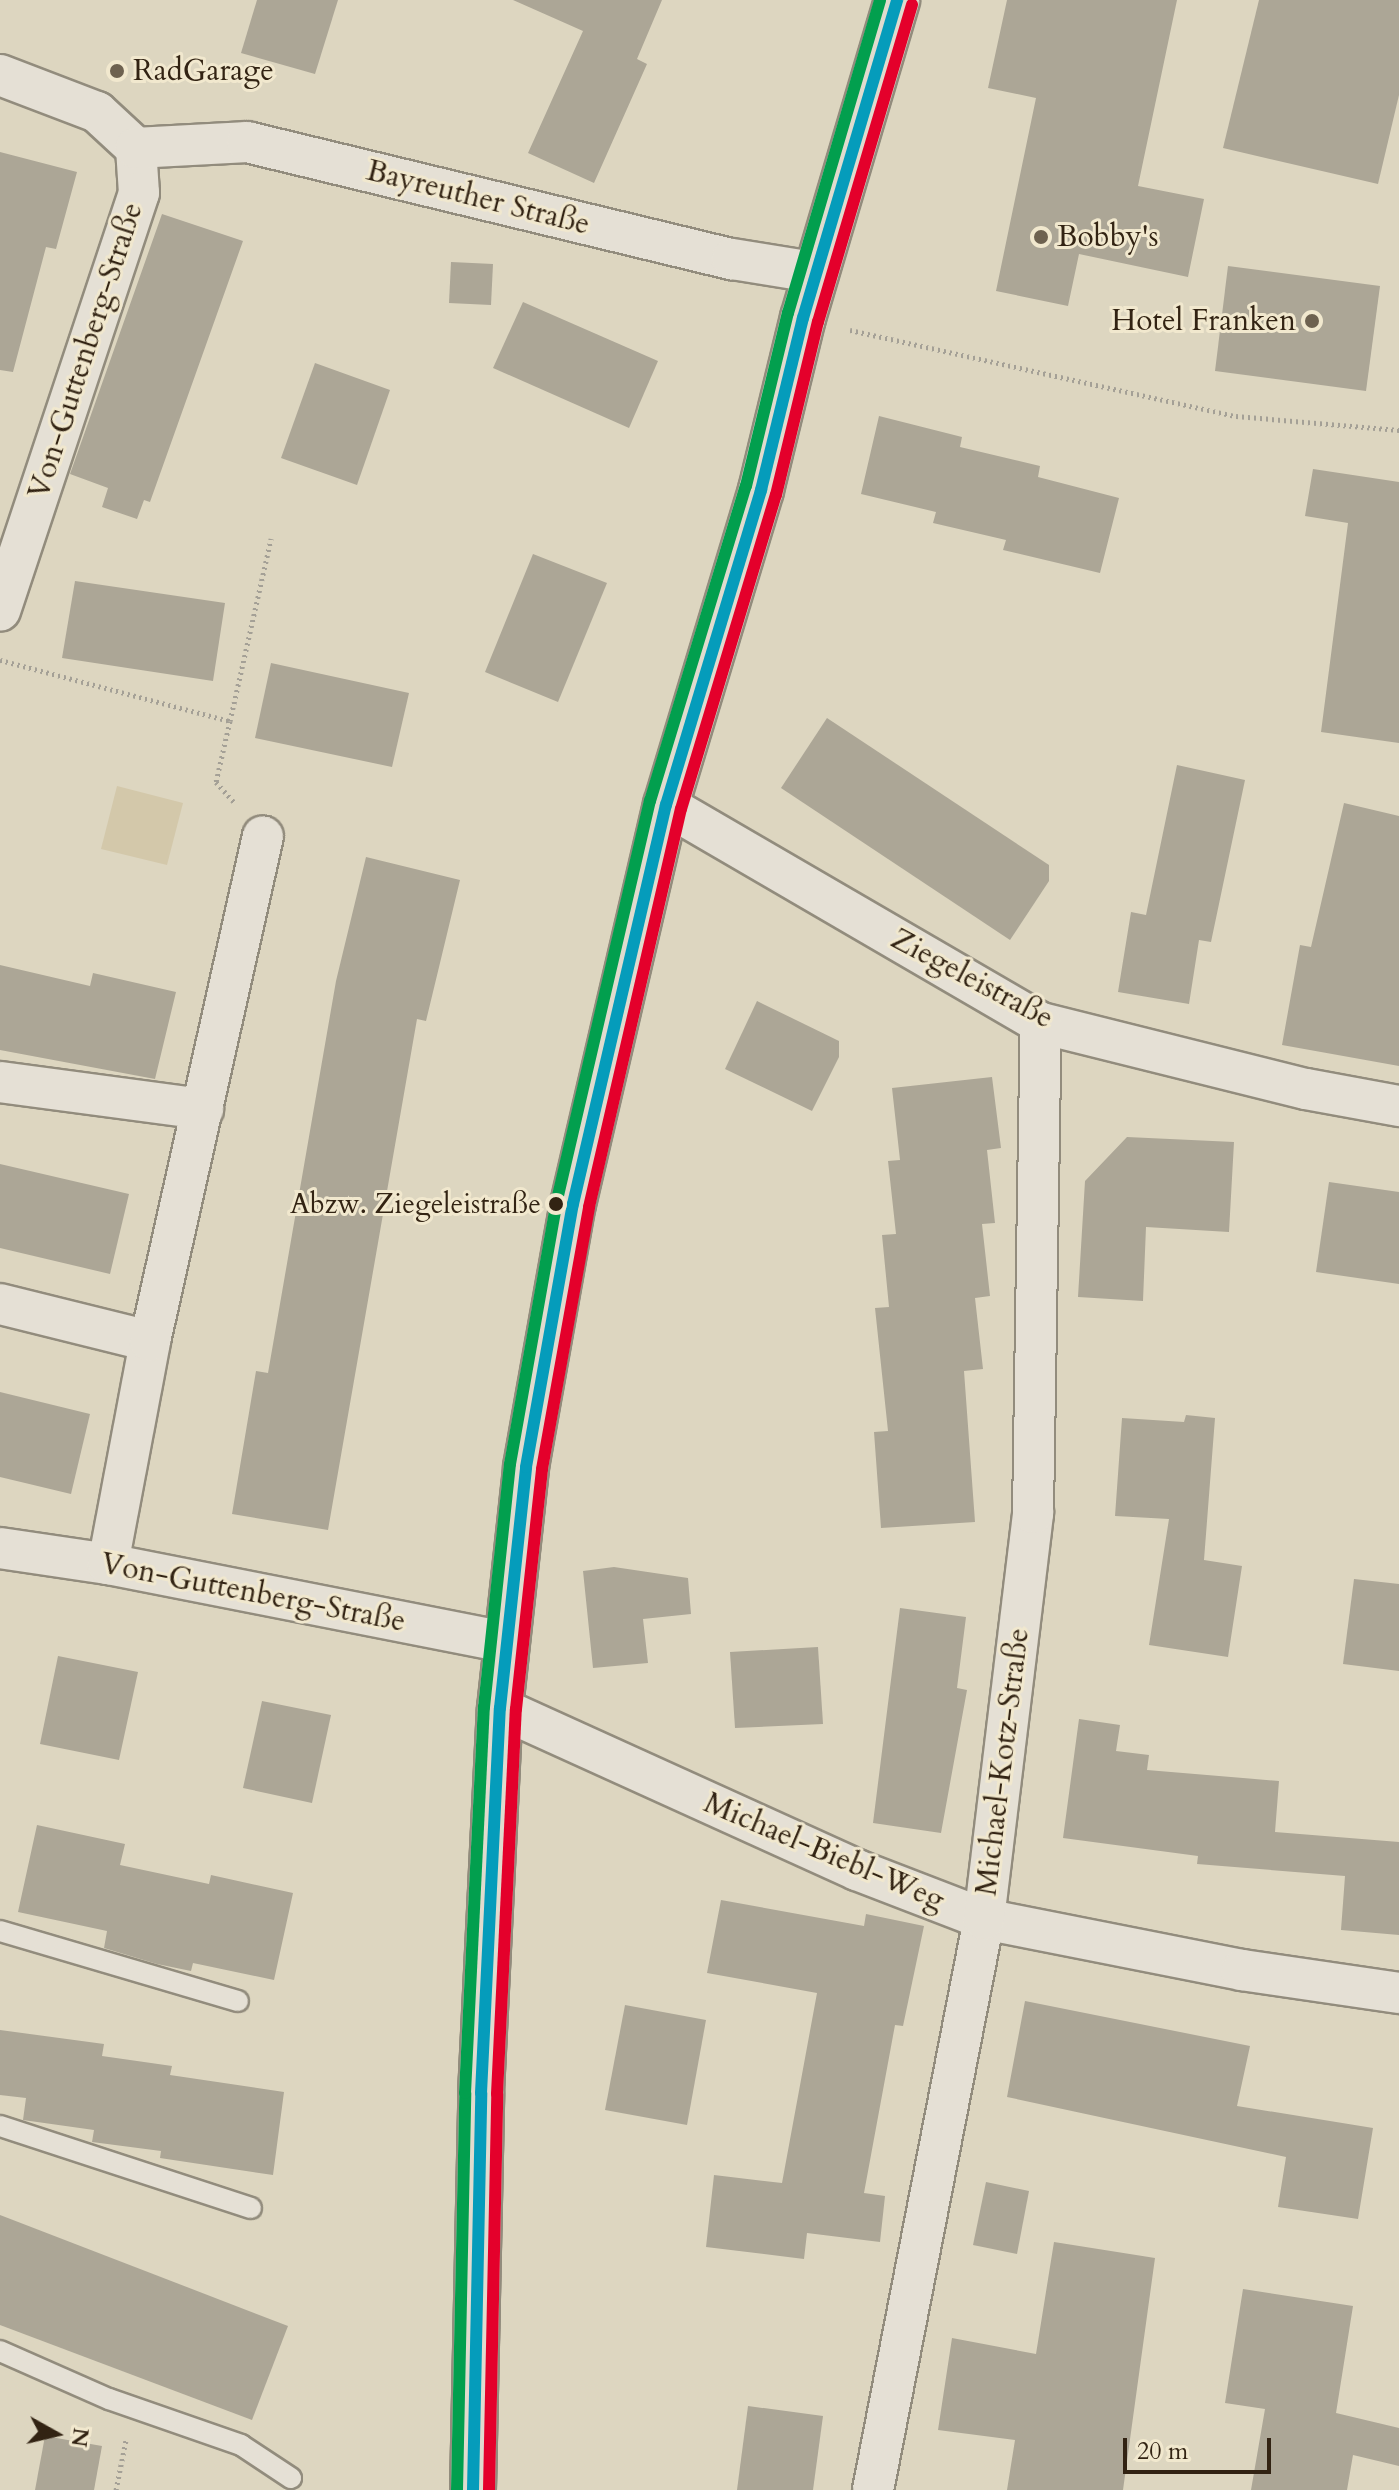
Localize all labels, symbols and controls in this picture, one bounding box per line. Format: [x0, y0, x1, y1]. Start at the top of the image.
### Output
place label: RadGarage [133, 53, 274, 89]
marker: RadGarage [108, 62, 126, 80]
street label: Bayreuther Straße [363, 153, 593, 243]
street label: Von-Guttenberg-Straße [21, 198, 151, 504]
place label: Bobby's [1057, 219, 1158, 255]
marker: Bobby's [1032, 228, 1050, 246]
place label: Hotel Franken [1111, 303, 1296, 339]
marker: Hotel Franken [1303, 312, 1321, 330]
street label: Ziegeleistraße [885, 921, 1059, 1037]
place label: Abzw. Ziegeleistraße [290, 1187, 541, 1221]
marker: Abzw. Ziegeleistraße [548, 1196, 564, 1212]
street label: Von-Guttenberg-Straße [98, 1546, 408, 1640]
street label: Michael-Kotz-Straße [969, 1626, 1037, 1898]
street label: Michael-Biebl-Weg [698, 1785, 950, 1919]
north arrow [16, 2394, 96, 2474]
scale bar [1127, 2422, 1275, 2472]
text: N [64, 2426, 96, 2449]
text: 20 m [1137, 2435, 1188, 2468]

